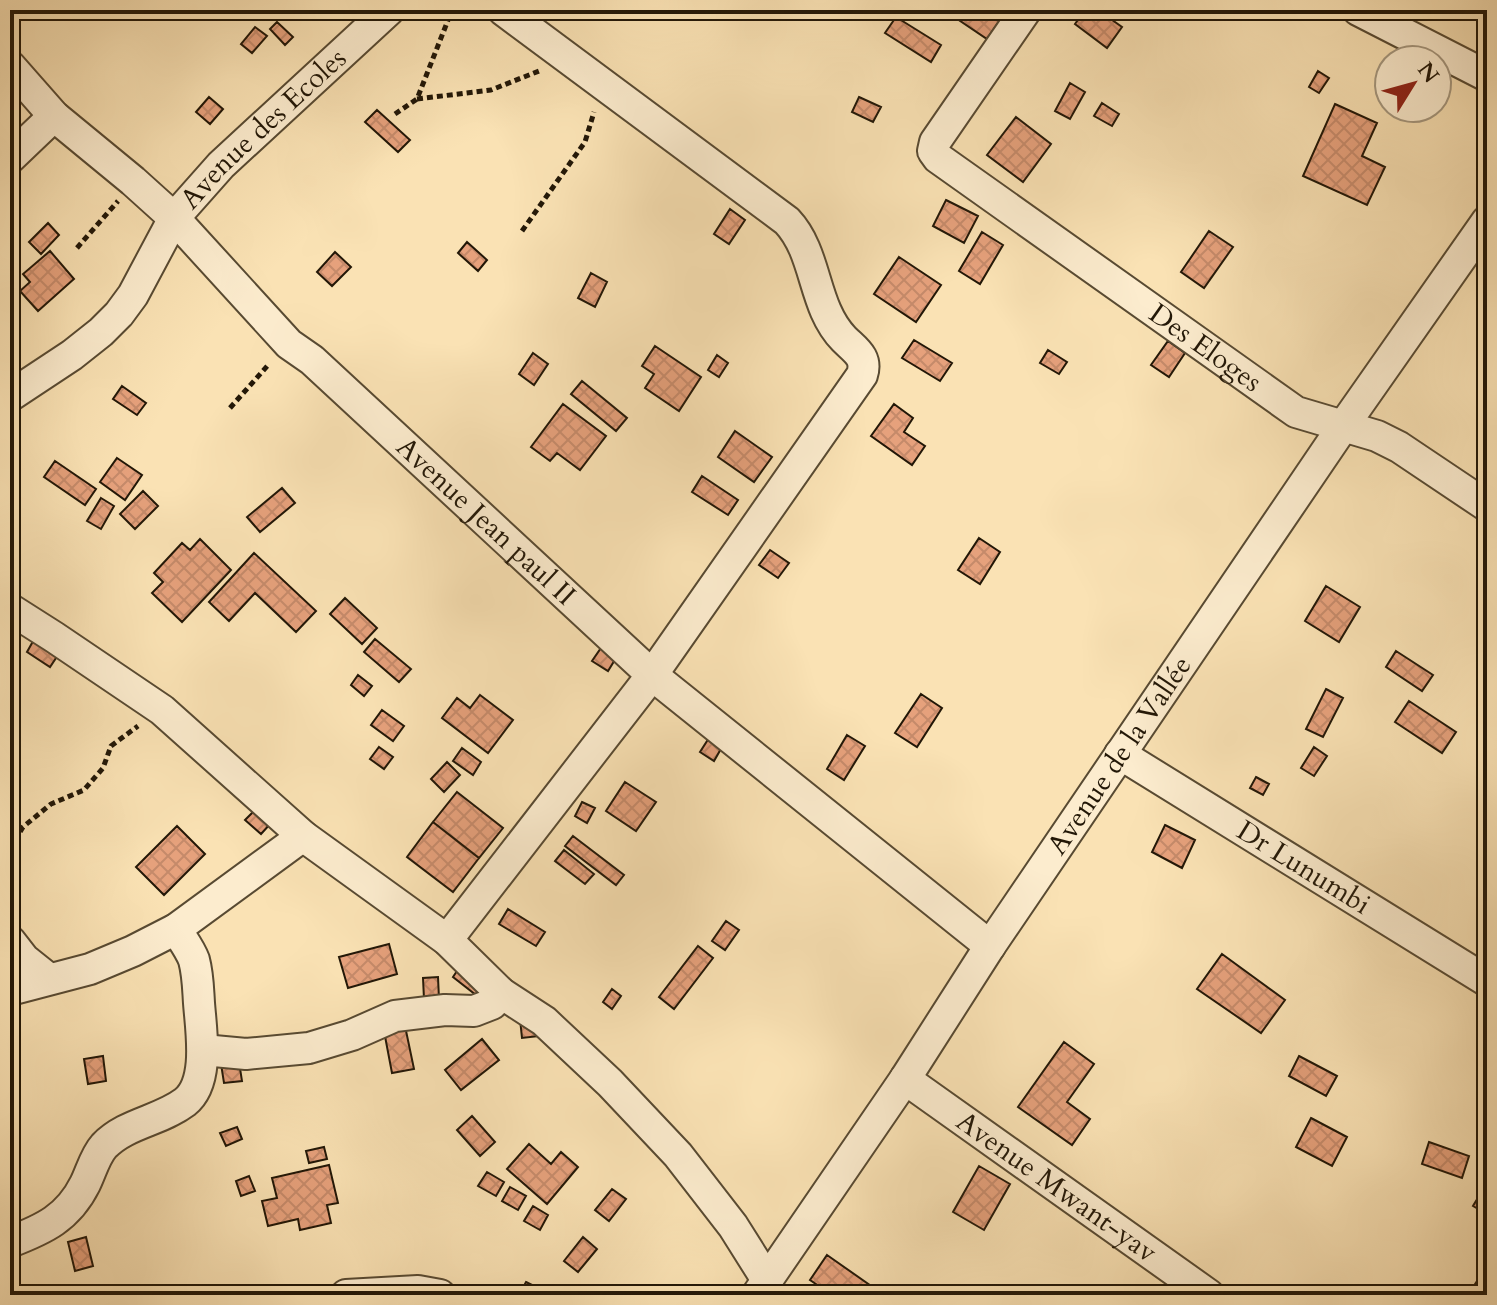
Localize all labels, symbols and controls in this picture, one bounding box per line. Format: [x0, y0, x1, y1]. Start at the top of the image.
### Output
street label: Avenue des Ecoles [172, 40, 355, 217]
north arrow [1373, 44, 1453, 124]
text: N [1410, 56, 1446, 89]
street label: Des Eloges [1141, 295, 1269, 401]
street label: Avenue Jean paul II [388, 428, 584, 614]
street label: Avenue de la Vallée [1038, 649, 1201, 862]
street label: Dr Lunumbi [1230, 812, 1378, 923]
street label: Avenue Mwant-yav [949, 1102, 1165, 1272]

